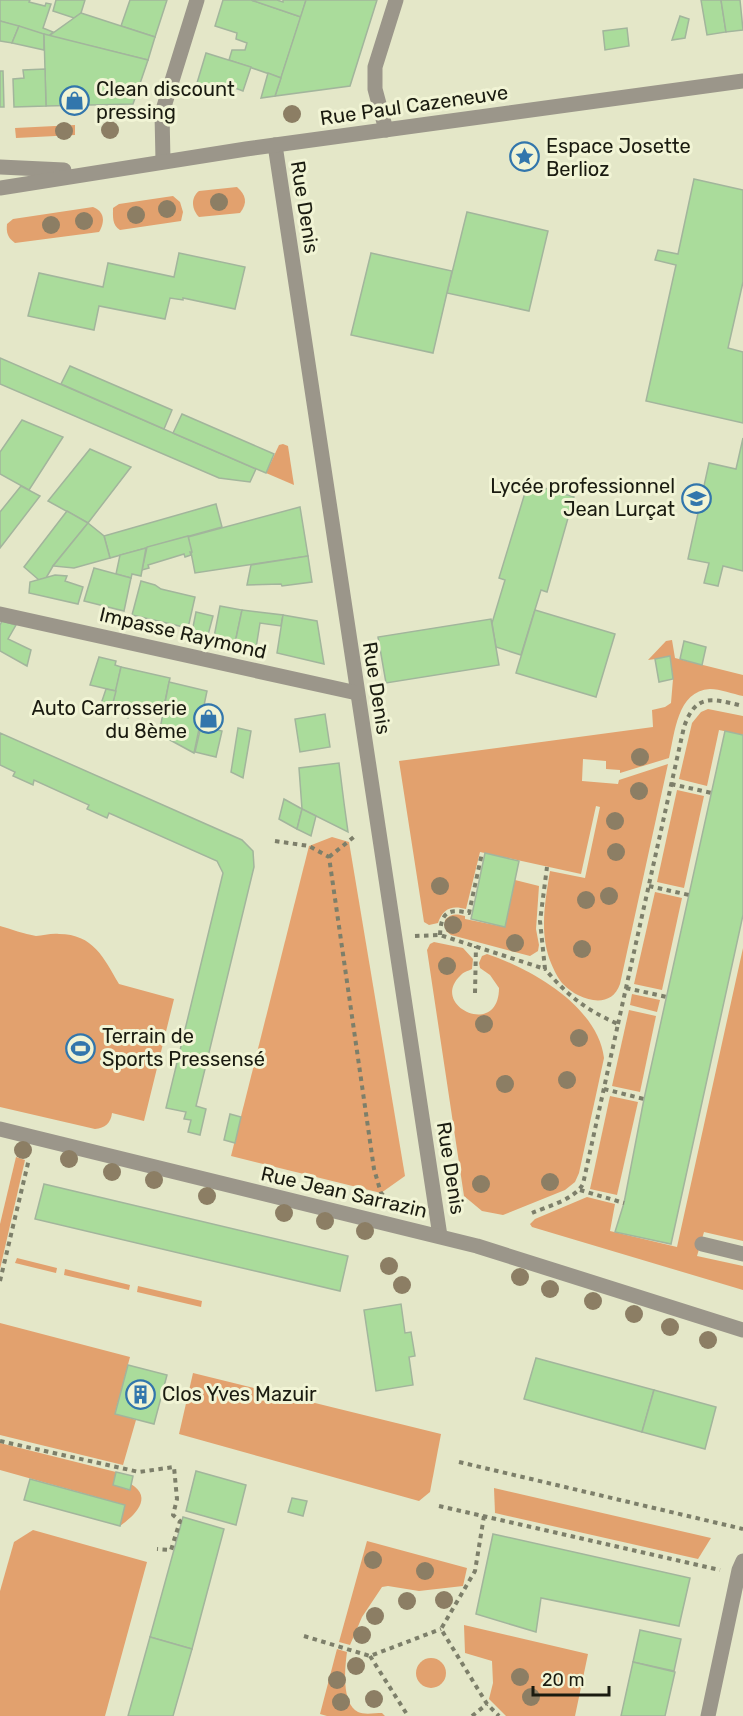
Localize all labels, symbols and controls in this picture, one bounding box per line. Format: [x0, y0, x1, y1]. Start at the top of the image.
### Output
place label: Clean discount pressing [96, 77, 235, 124]
street label: Rue Paul Cazeneuve [318, 80, 510, 130]
shop icon: Clean discount pressing [59, 84, 91, 116]
place label: Espace Josette Berlioz [546, 134, 691, 181]
place icon: Espace Josette Berlioz [509, 141, 541, 173]
street label: Rue Denis [286, 159, 324, 255]
place label: Lycée professionnel Jean Lurçat [490, 474, 675, 521]
school or university icon: Lycée professionnel Jean Lurçat [680, 482, 712, 514]
street label: Impasse Raymond [97, 602, 269, 664]
street label: Rue Denis [358, 640, 396, 736]
place label: Auto Carrosserie du 8ème [31, 696, 187, 743]
shop icon: Auto Carrosserie du 8ème [192, 703, 224, 735]
place label: Terrain de Sports Pressensé [102, 1024, 265, 1071]
sports icon: Terrain de Sports Pressensé [65, 1032, 97, 1064]
street label: Rue Denis [432, 1120, 470, 1216]
street label: Rue Jean Sarrazin [259, 1161, 429, 1223]
building icon: Clos Yves Mazuir [125, 1378, 157, 1410]
place label: Clos Yves Mazuir [162, 1382, 317, 1406]
scale bar [533, 1659, 610, 1697]
text: 20 m [542, 1669, 584, 1691]

